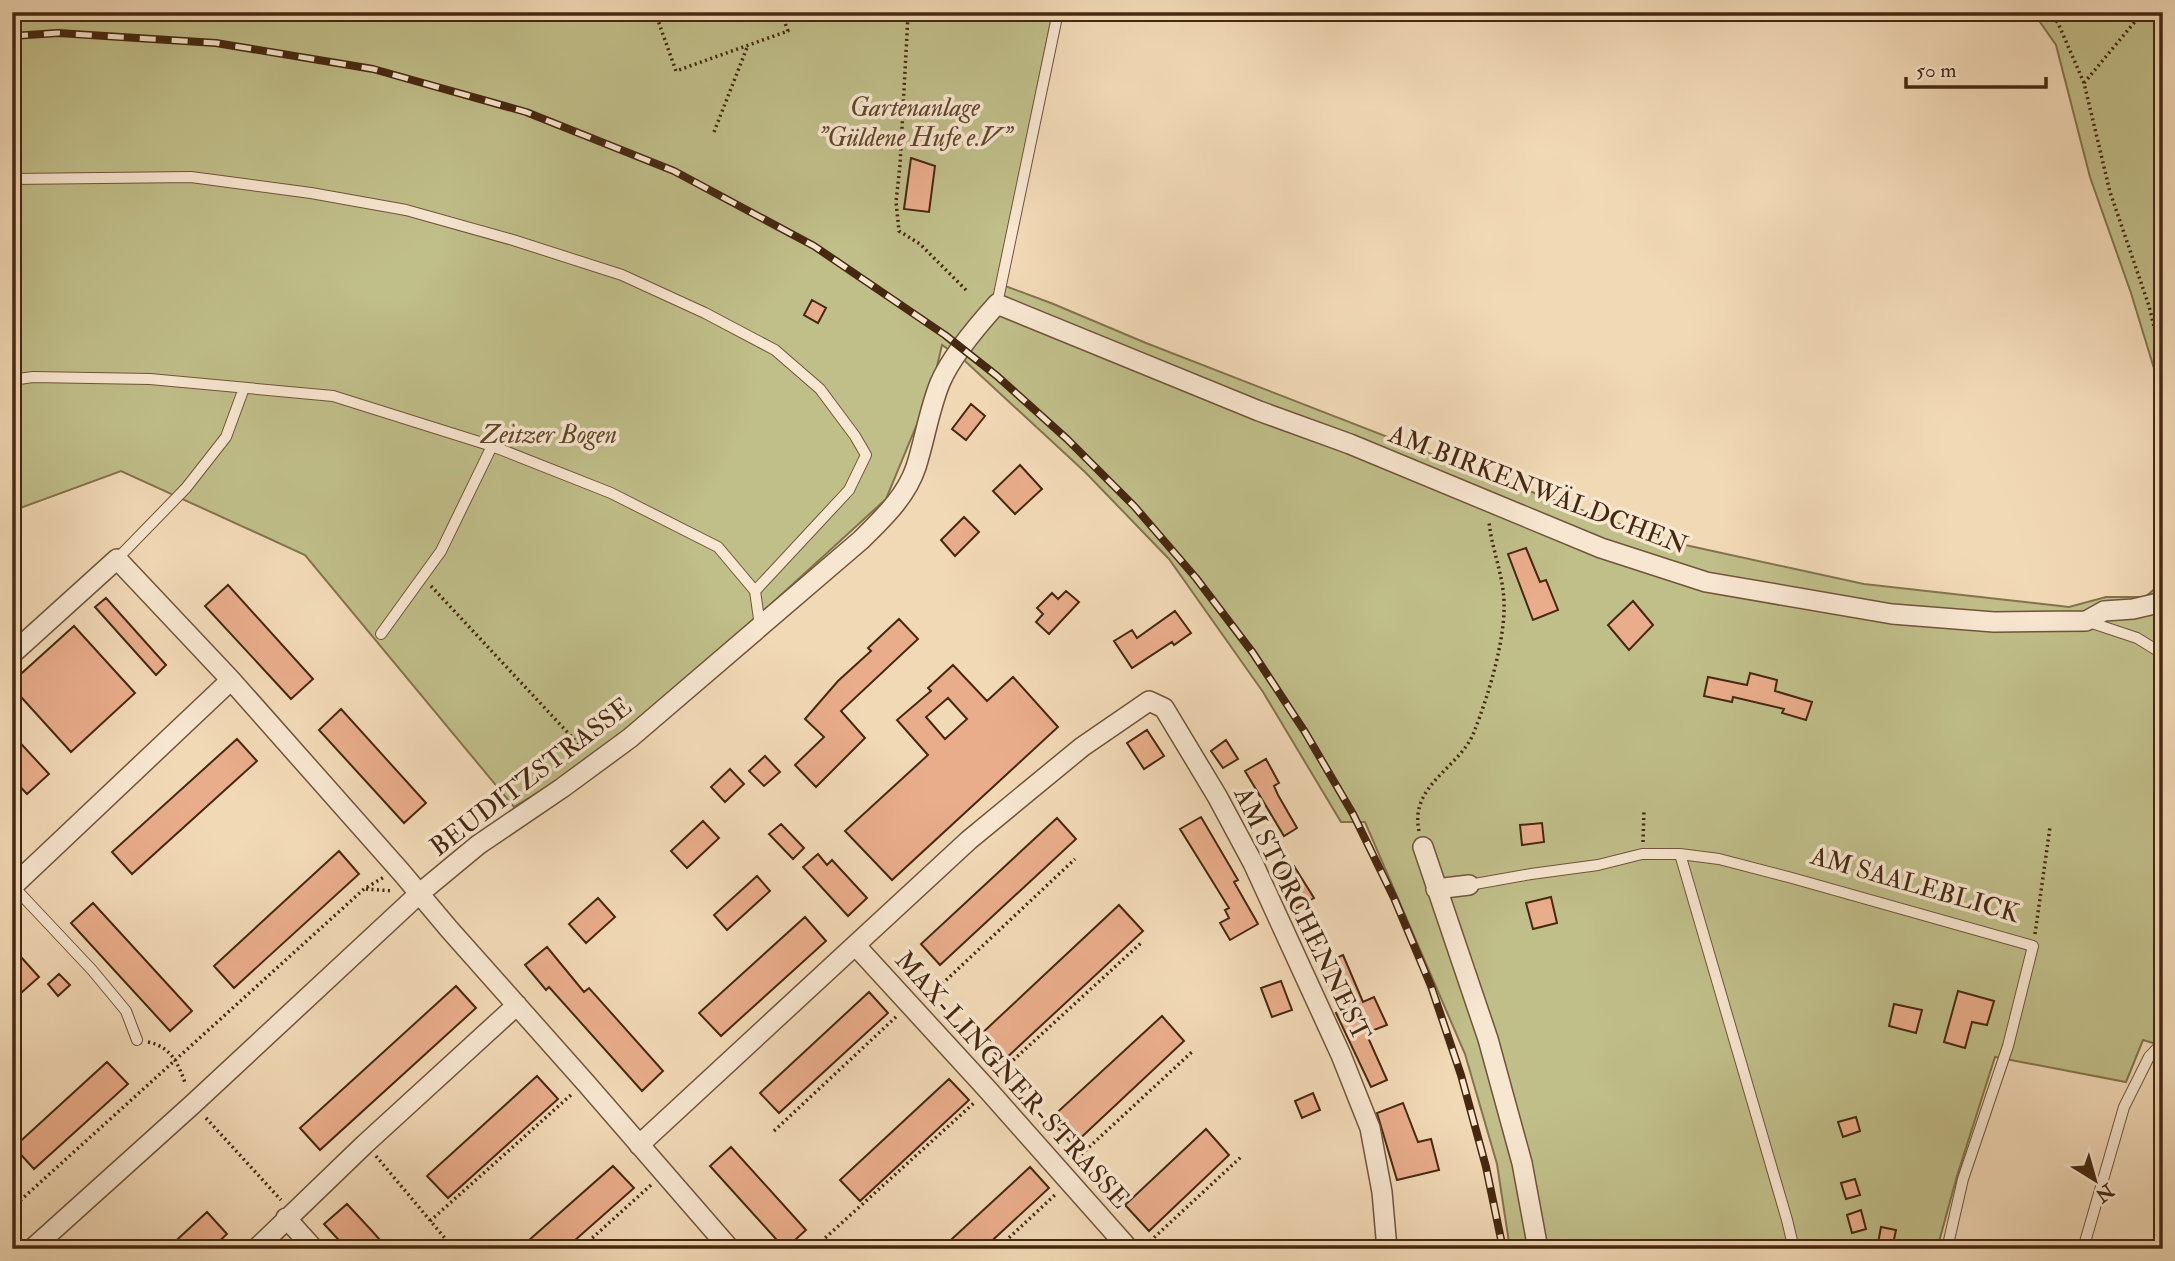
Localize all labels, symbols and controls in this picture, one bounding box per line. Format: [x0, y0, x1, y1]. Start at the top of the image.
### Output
scale bar [1906, 46, 2046, 90]
text: 50 m [1916, 57, 1957, 84]
park label: Gartenanlage "Güldene Hufe e.V" [818, 92, 1015, 154]
street label: AM BIRKENWÄLDCHEN [1383, 417, 1693, 562]
park label: Zeitzer Bogen [480, 419, 617, 451]
street label: BEUDITZSTRASSE [424, 691, 638, 863]
street label: AM STORCHENNEST [1226, 781, 1377, 1046]
street label: AM SAALEBLICK [1806, 840, 2024, 930]
street label: MAX-LINGNER-STRASSE [888, 945, 1136, 1215]
north arrow [2060, 1146, 2130, 1216]
text: N [2090, 1177, 2119, 1208]

